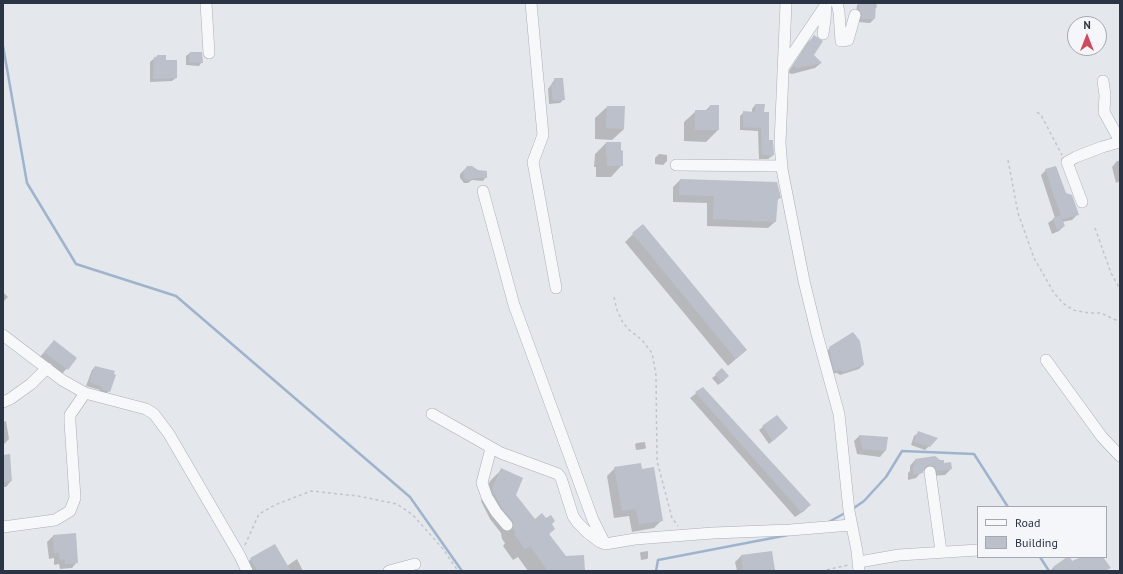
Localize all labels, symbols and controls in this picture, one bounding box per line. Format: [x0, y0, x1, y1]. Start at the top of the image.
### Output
north arrow [1067, 16, 1107, 56]
text: N [1083, 18, 1091, 32]
legend [977, 506, 1107, 558]
text: Road [1015, 515, 1040, 530]
text: Building [1015, 535, 1058, 550]

